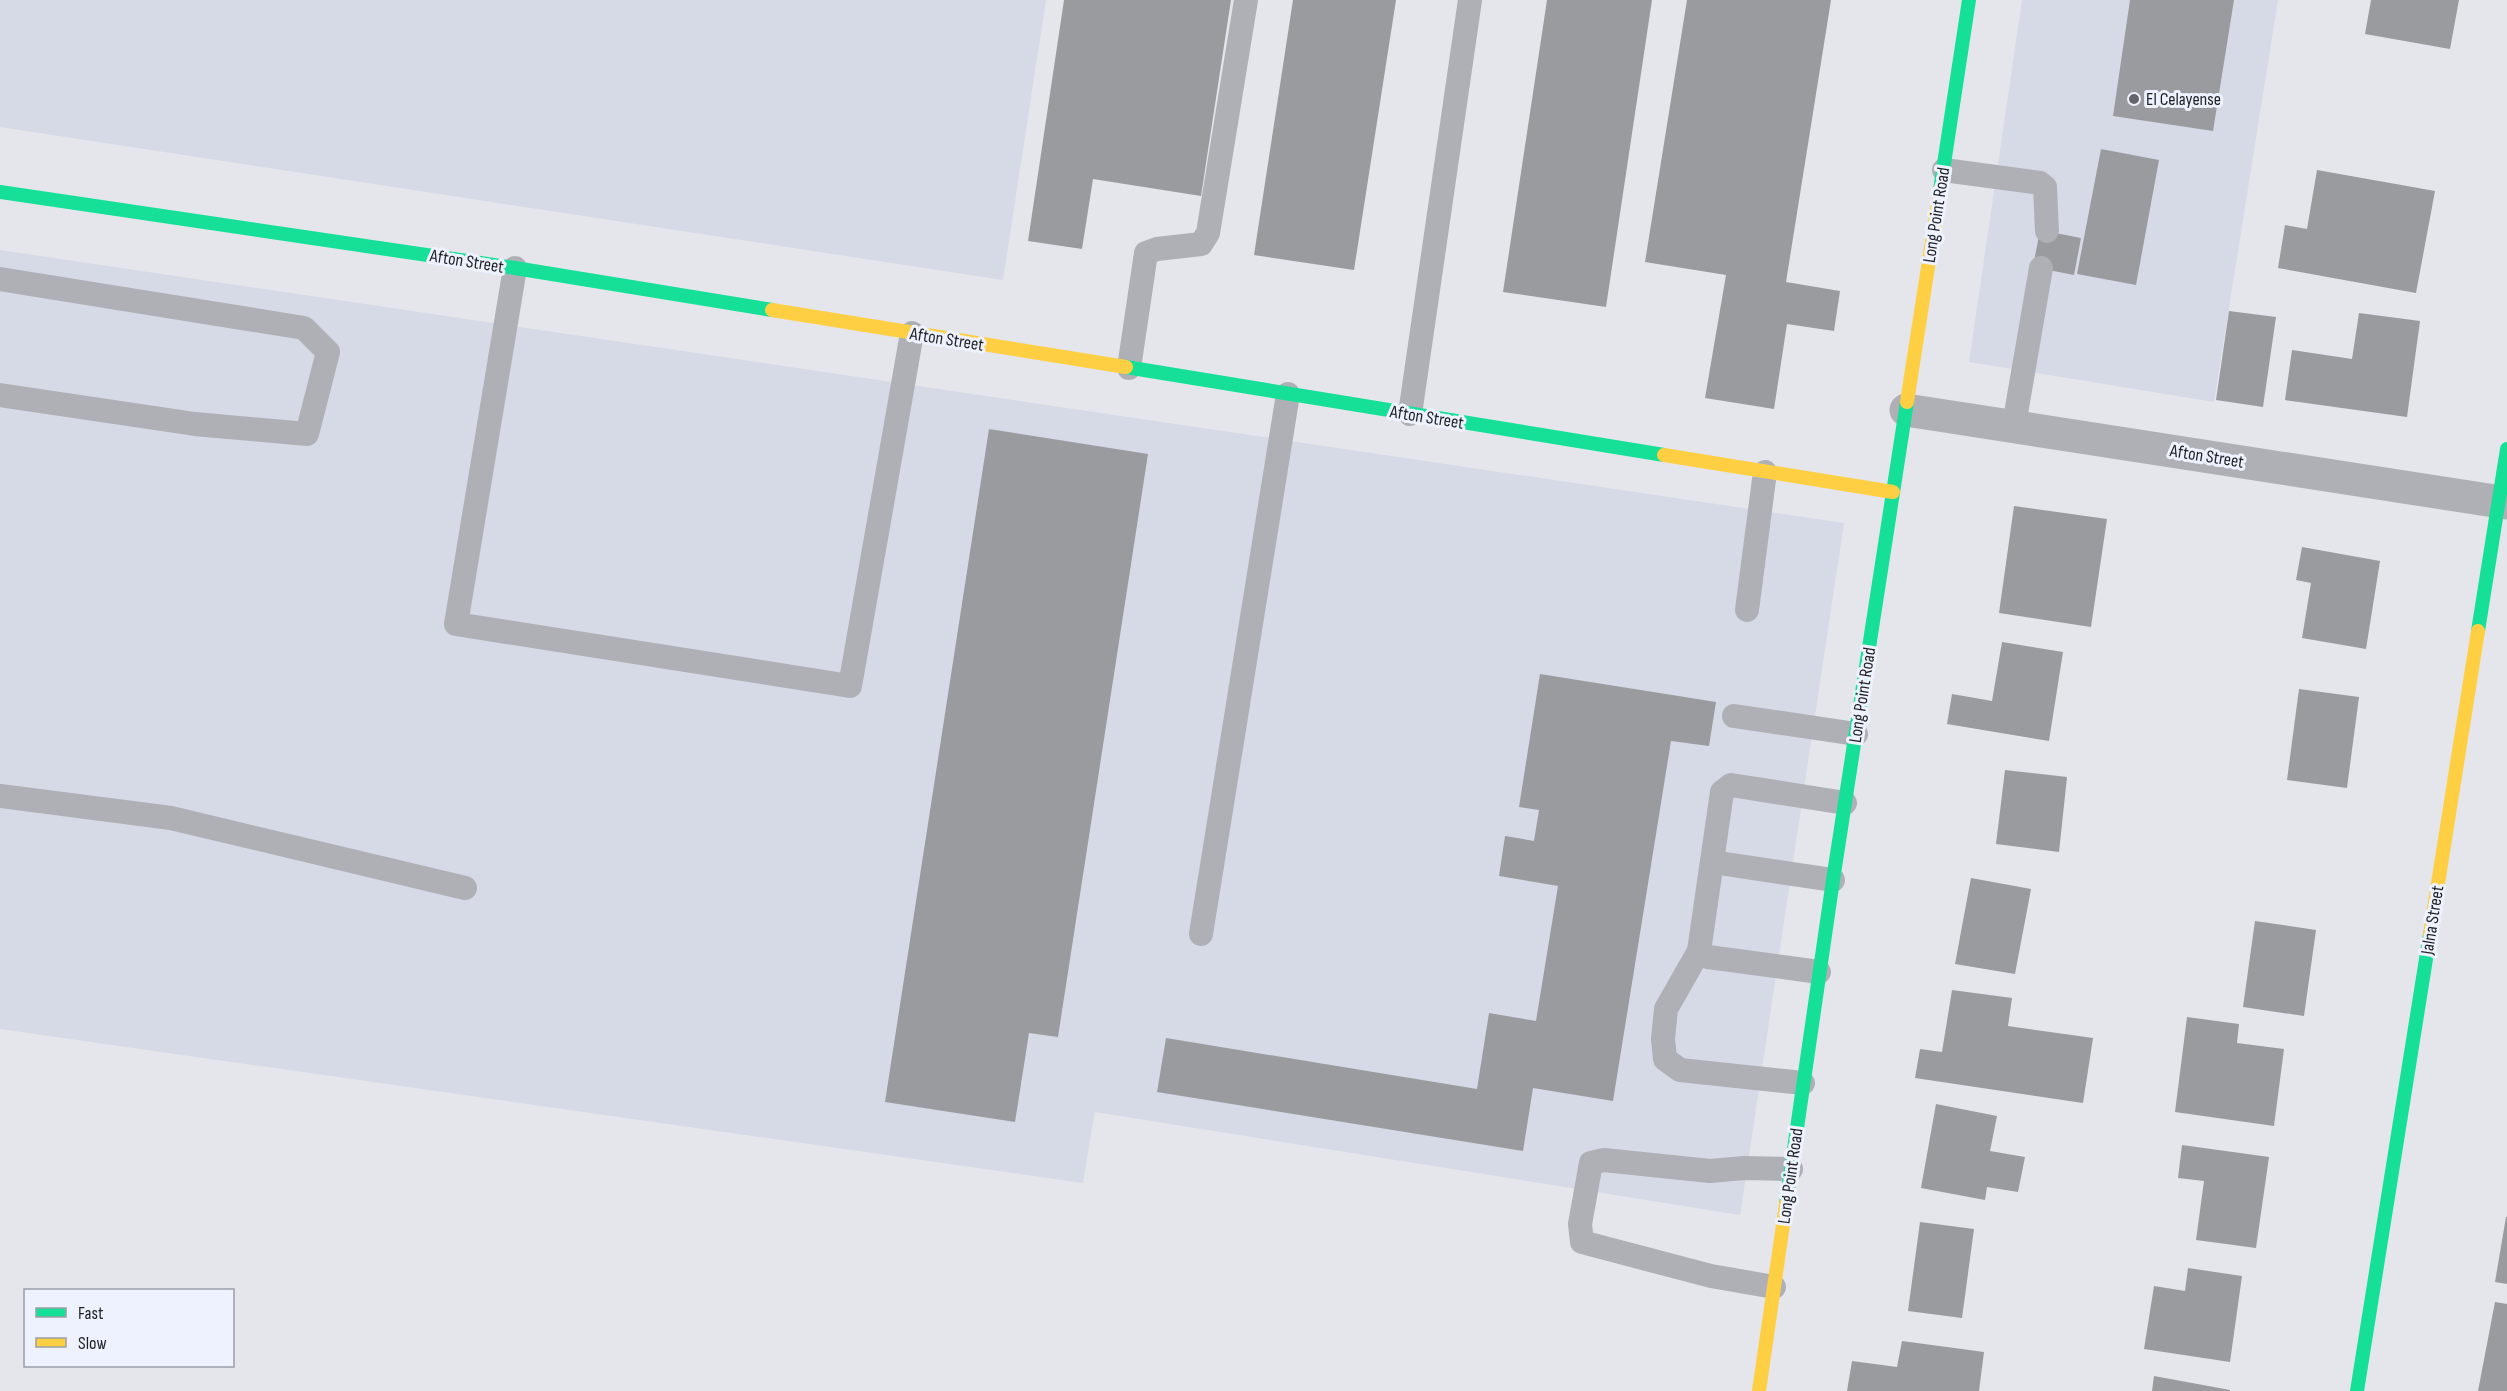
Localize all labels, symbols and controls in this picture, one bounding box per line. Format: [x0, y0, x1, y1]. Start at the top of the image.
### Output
place label: El Celayense [2146, 89, 2221, 110]
marker: El Celayense [2127, 92, 2141, 106]
street label: Long Point Road [1919, 166, 1954, 264]
street label: Afton Street [428, 245, 506, 278]
street label: Afton Street [908, 323, 986, 356]
street label: Afton Street [1388, 401, 1466, 434]
street label: Afton Street [2168, 440, 2246, 473]
street label: Long Point Road [1845, 646, 1880, 744]
street label: Jalna Street [2417, 884, 2448, 957]
street label: Long Point Road [1773, 1127, 1808, 1225]
legend [24, 1289, 234, 1367]
text: Fast [78, 1303, 104, 1324]
text: Slow [78, 1333, 107, 1354]

